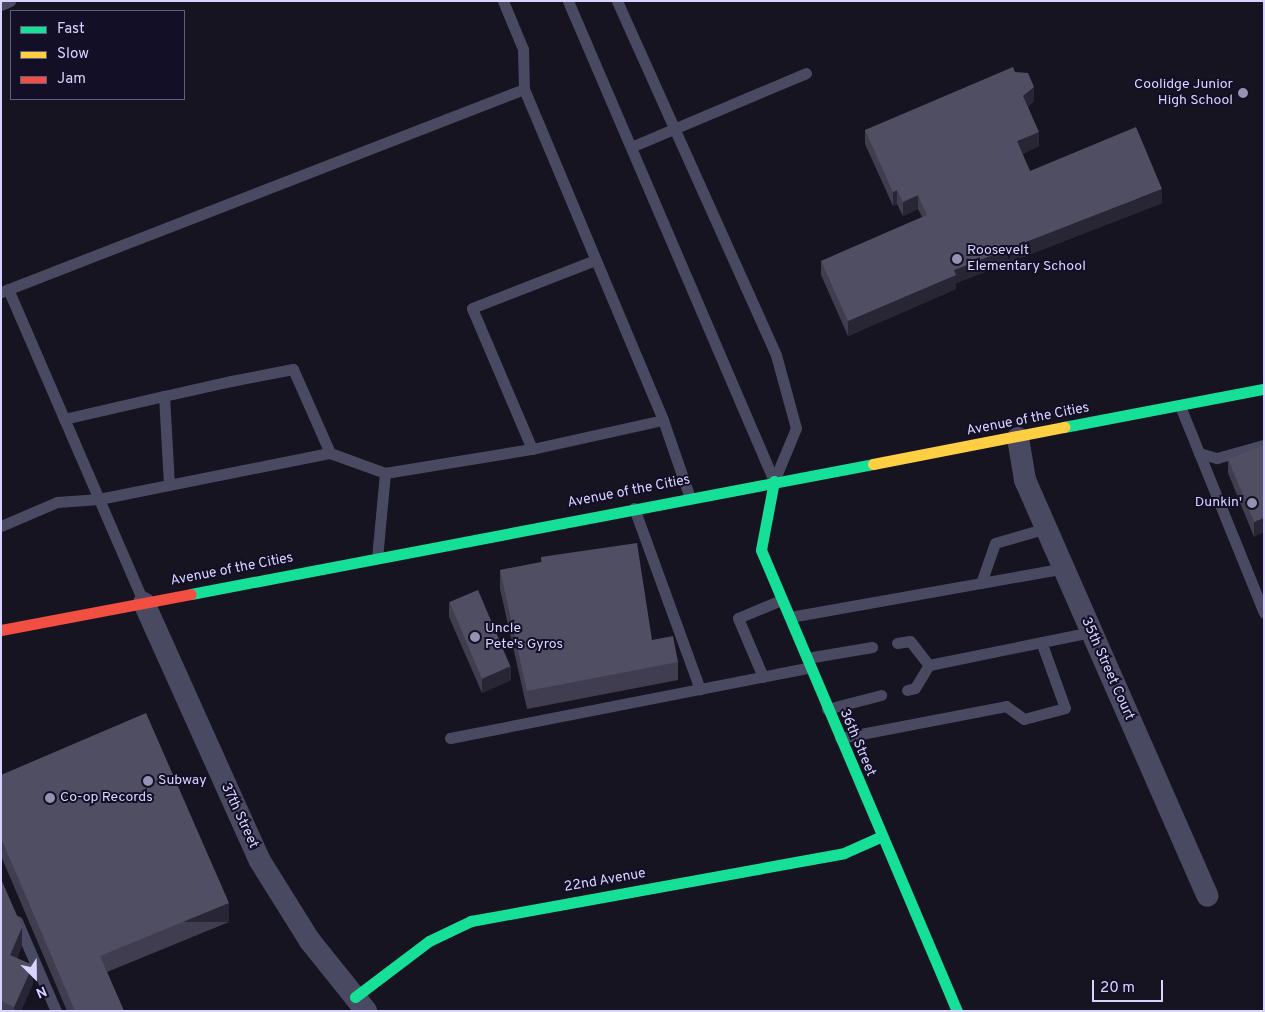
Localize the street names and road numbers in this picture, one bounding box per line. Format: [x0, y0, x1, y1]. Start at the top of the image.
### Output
street label: Avenue of the Cities [965, 400, 1091, 440]
street label: Avenue of the Cities [566, 472, 692, 512]
street label: Avenue of the Cities [169, 550, 295, 590]
street label: 35th Street Court [1077, 615, 1137, 723]
street label: 36th Street [835, 707, 879, 779]
street label: 37th Street [217, 781, 261, 851]
street label: 22nd Avenue [563, 866, 647, 896]

